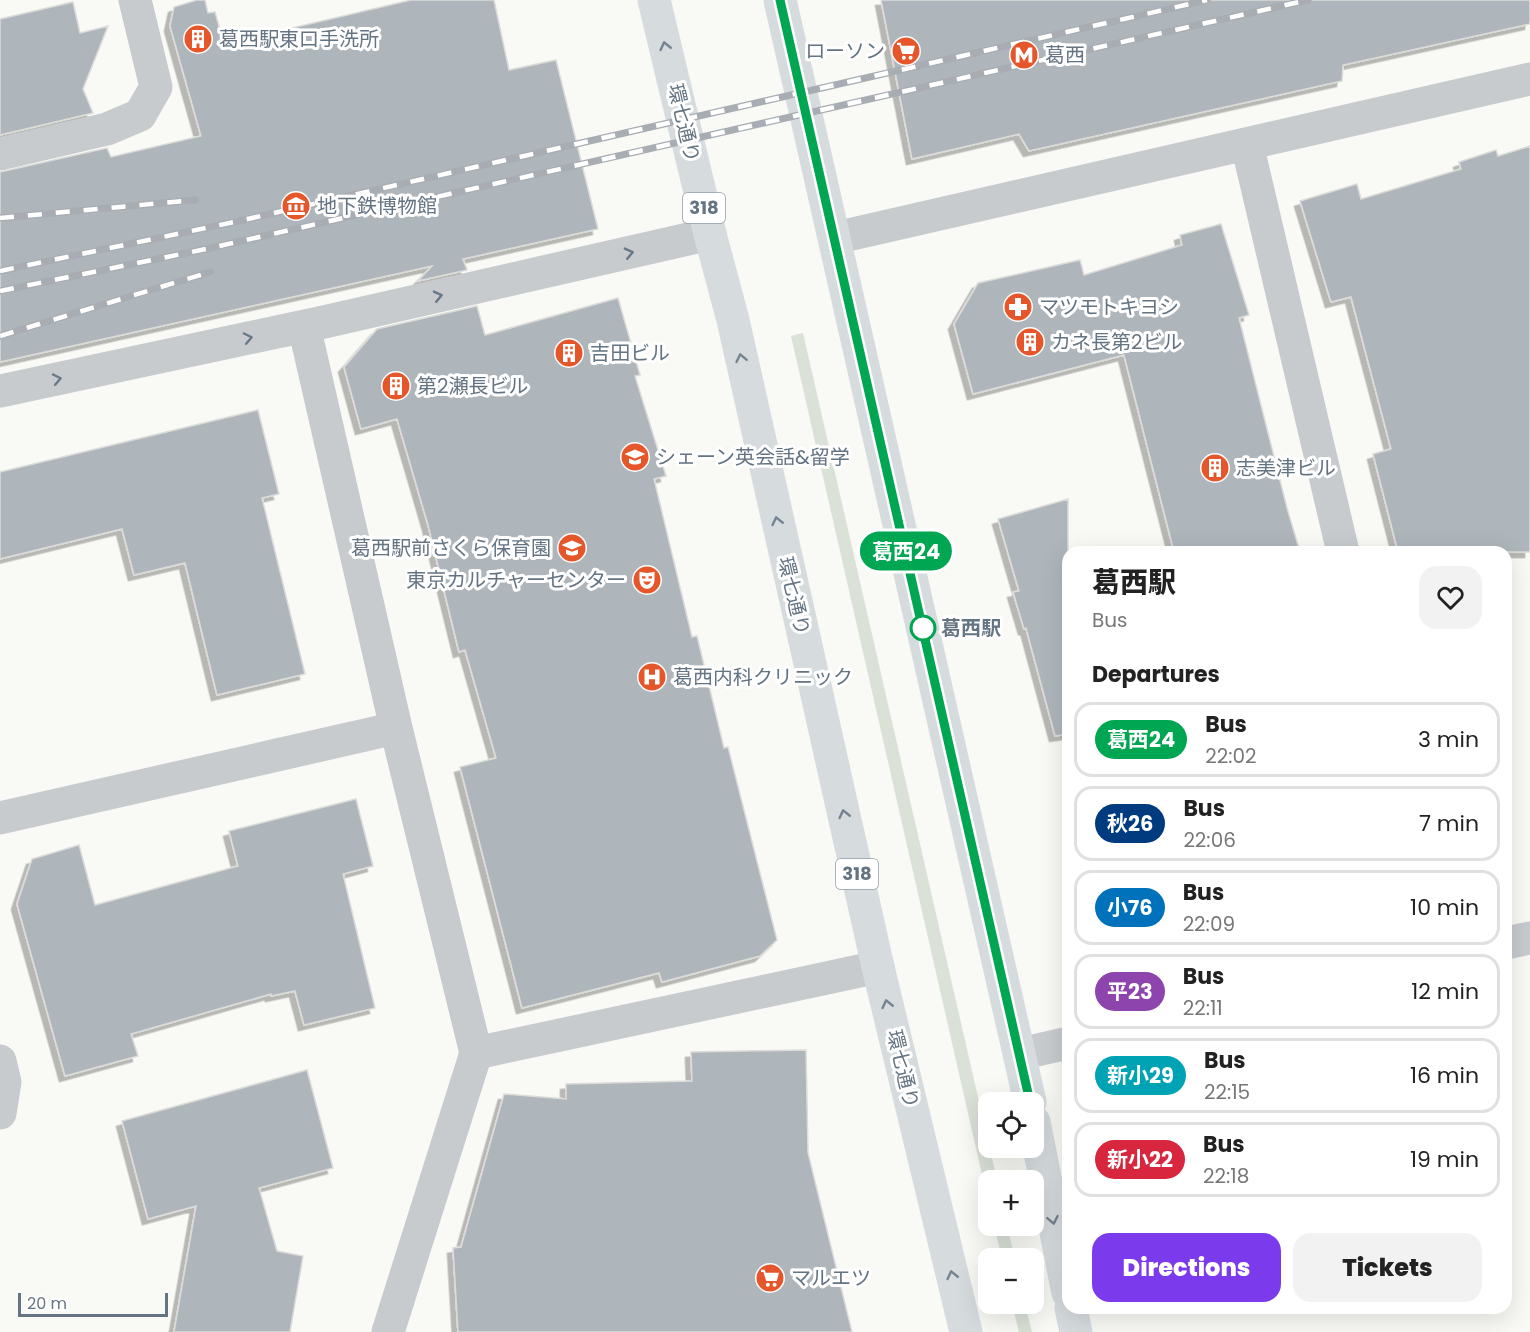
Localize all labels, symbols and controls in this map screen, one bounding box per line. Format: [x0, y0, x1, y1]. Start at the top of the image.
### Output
building icon: 葛西駅東口手洗所 [182, 23, 214, 55]
place label: 葛西駅東口手洗所 [219, 25, 379, 53]
supermarket icon: ローソン [890, 35, 922, 67]
place label: ローソン [805, 37, 885, 65]
metro station icon: 葛西 [1008, 39, 1040, 71]
place label: 葛西 [1045, 41, 1085, 69]
one-way arrow [660, 42, 673, 52]
street label: 環七通り [661, 81, 707, 165]
museum icon: 地下鉄博物館 [280, 190, 312, 222]
place label: 地下鉄博物館 [317, 192, 437, 220]
road number: 318 [683, 193, 725, 223]
one-way arrow [623, 247, 633, 260]
one-way arrow [433, 290, 443, 303]
pharmacy icon: マツモトキヨシ [1002, 291, 1034, 323]
place label: マツモトキヨシ [1039, 293, 1179, 321]
building icon: カネ長第2ビル [1014, 326, 1046, 358]
place label: カネ長第2ビル [1051, 328, 1183, 356]
one-way arrow [243, 332, 253, 345]
building icon: 吉田ビル [553, 337, 585, 369]
place label: 吉田ビル [590, 339, 670, 367]
one-way arrow [735, 354, 748, 364]
building icon: 第2瀬長ビル [380, 370, 412, 402]
place label: 第2瀬長ビル [417, 372, 529, 400]
one-way arrow [52, 373, 62, 386]
school or university icon: シェーン英会話&留学 [619, 441, 651, 473]
place label: シェーン英会話&留学 [656, 443, 850, 471]
building icon: 志美津ビル [1199, 452, 1231, 484]
place label: 志美津ビル [1236, 454, 1336, 482]
one-way arrow [771, 516, 784, 526]
school or university icon: 葛西駅前さくら保育園 [556, 532, 588, 564]
line badge: 葛西24 [864, 532, 948, 570]
place label: 葛西駅前さくら保育園 [351, 534, 551, 562]
text: 葛西24 [872, 537, 940, 566]
street label: 環七通り [771, 554, 817, 638]
text: 葛西駅 [1092, 563, 1176, 602]
theatre icon: 東京カルチャーセンター [631, 564, 663, 596]
place label: 東京カルチャーセンター [406, 566, 626, 594]
button: heart [1419, 566, 1482, 629]
text: Bus [1092, 606, 1128, 634]
place label: 葛西駅 [941, 614, 1001, 642]
marker: 葛西駅 [910, 615, 936, 641]
text: Departures [1092, 659, 1220, 690]
hospital icon: 葛西内科クリニック [636, 661, 668, 693]
place label: 葛西内科クリニック [673, 663, 853, 691]
text: Bus [1205, 709, 1247, 740]
text: 3 min [1418, 724, 1479, 755]
text: 葛西24 [1107, 725, 1175, 754]
text: 22:02 [1205, 742, 1257, 770]
text: Bus [1183, 793, 1225, 824]
text: 7 min [1419, 808, 1479, 839]
one-way arrow [838, 809, 851, 819]
text: 秋26 [1107, 809, 1153, 838]
text: 22:06 [1183, 826, 1236, 854]
road number: 318 [836, 859, 878, 889]
text: Bus [1183, 877, 1224, 908]
text: 10 min [1410, 892, 1479, 923]
text: 小76 [1107, 893, 1153, 922]
text: 22:09 [1183, 910, 1235, 938]
text: Bus [1183, 961, 1224, 992]
text: 12 min [1411, 976, 1479, 1007]
text: 平23 [1107, 977, 1153, 1006]
text: 22:11 [1183, 994, 1223, 1022]
one-way arrow [882, 999, 895, 1009]
street label: 環七通り [880, 1027, 926, 1111]
text: Bus [1204, 1045, 1246, 1076]
text: 16 min [1410, 1060, 1479, 1091]
text: 新小29 [1107, 1061, 1174, 1090]
text: 22:15 [1204, 1078, 1250, 1106]
map controls [978, 1092, 1044, 1314]
button: locate [978, 1092, 1044, 1158]
text: Bus [1203, 1129, 1245, 1160]
text: 19 min [1410, 1144, 1479, 1175]
text: 新小22 [1107, 1145, 1173, 1174]
text: 22:18 [1203, 1162, 1249, 1190]
button: + [978, 1170, 1044, 1236]
one-way arrow [1046, 1215, 1059, 1225]
button: Directions [1092, 1233, 1281, 1302]
button: Tickets [1293, 1233, 1482, 1302]
button: − [978, 1248, 1044, 1314]
supermarket icon: マルエツ [754, 1262, 786, 1294]
place label: マルエツ [791, 1264, 871, 1292]
one-way arrow [947, 1270, 960, 1280]
scale bar [18, 1290, 168, 1318]
text: 20 m [27, 1292, 67, 1315]

